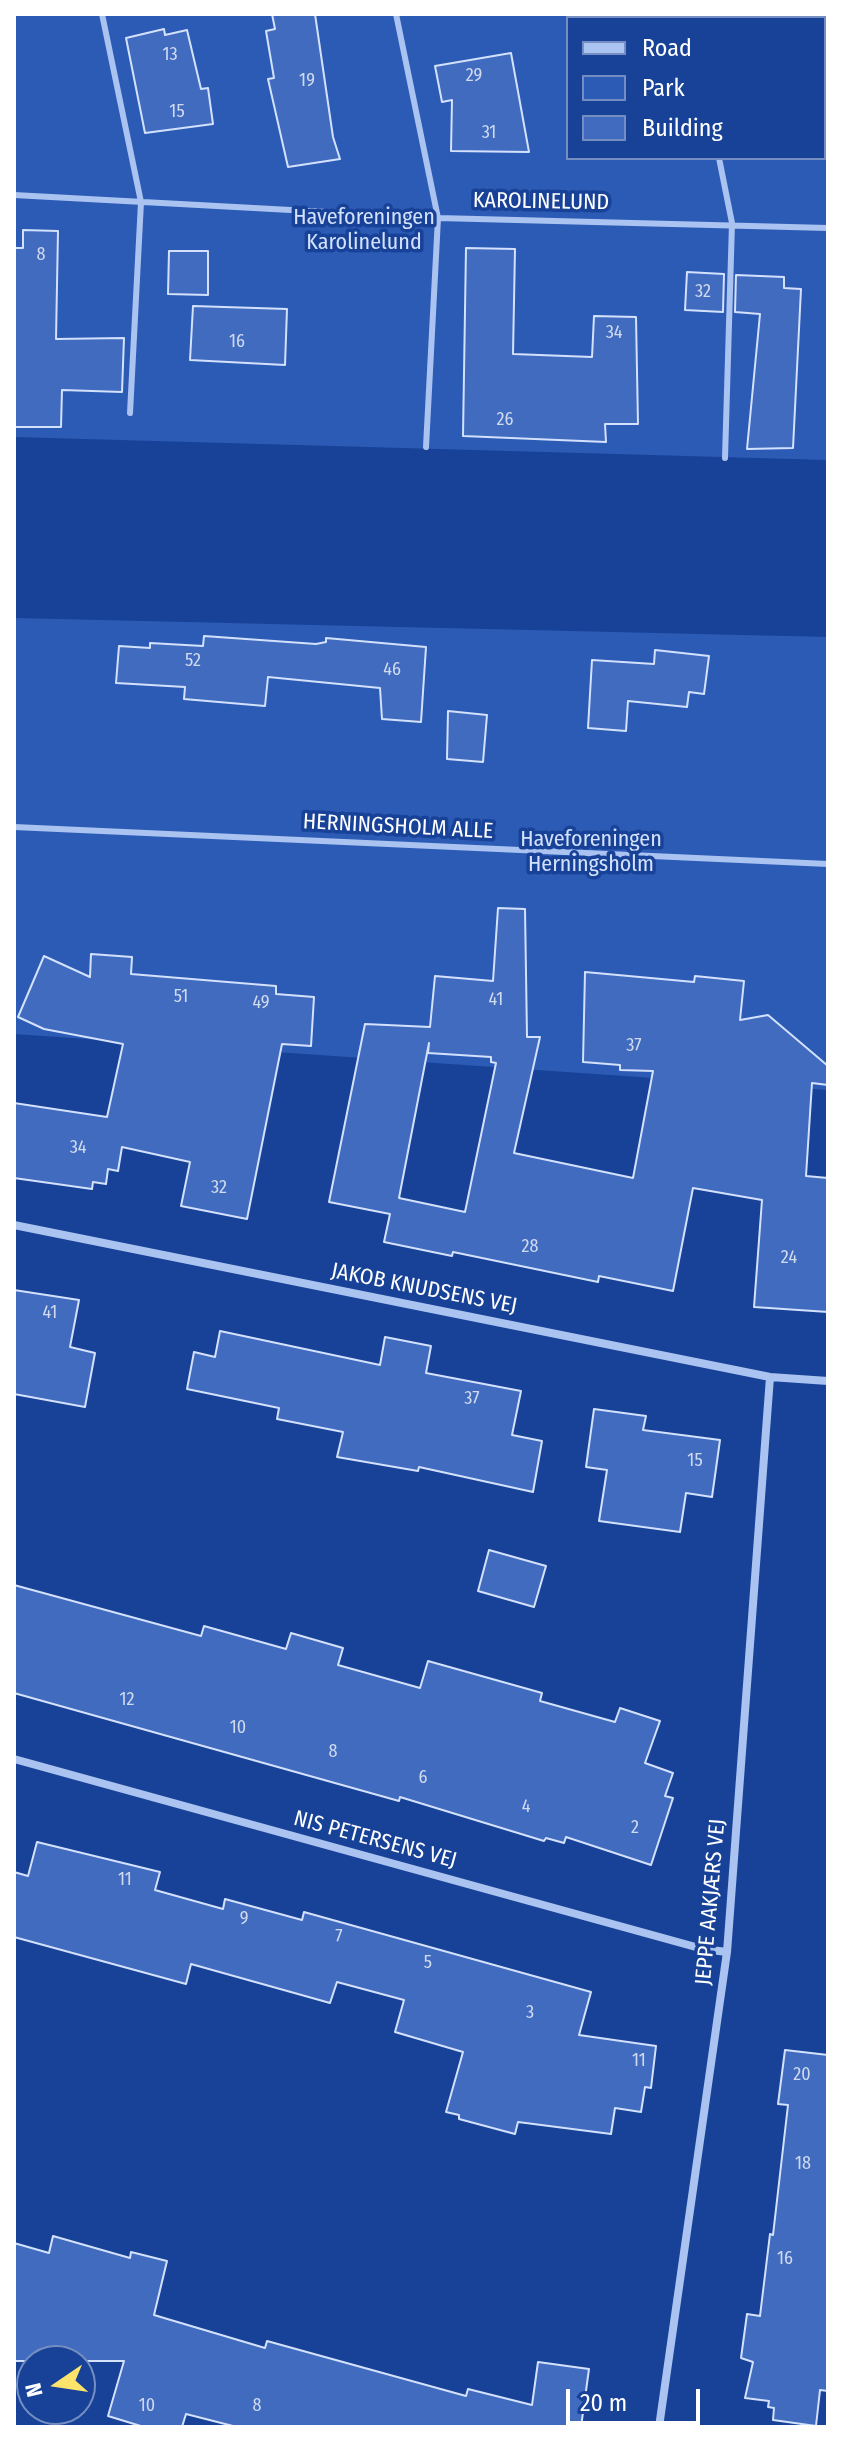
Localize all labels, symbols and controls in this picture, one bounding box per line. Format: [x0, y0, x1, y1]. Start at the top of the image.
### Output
legend [566, 16, 826, 160]
text: Road [642, 34, 692, 62]
house number: 13 [162, 44, 178, 66]
house number: 29 [466, 65, 482, 87]
house number: 19 [299, 70, 315, 92]
text: Park [642, 74, 685, 102]
house number: 15 [169, 101, 185, 123]
text: Building [642, 114, 723, 142]
house number: 31 [482, 122, 496, 144]
street label: KAROLINELUND [473, 188, 609, 216]
park label: Haveforeningen Karolinelund [293, 205, 435, 256]
house number: 8 [37, 244, 45, 266]
house number: 32 [695, 281, 711, 303]
house number: 34 [606, 322, 622, 344]
house number: 16 [229, 331, 245, 353]
house number: 26 [497, 409, 513, 431]
house number: 52 [185, 650, 201, 672]
house number: 46 [383, 659, 401, 681]
street label: HERNINGSHOLM ALLE [302, 809, 494, 845]
park label: Haveforeningen Herningsholm [520, 827, 662, 878]
house number: 51 [174, 986, 188, 1008]
house number: 41 [489, 989, 503, 1011]
house number: 49 [252, 992, 270, 1014]
house number: 37 [626, 1035, 642, 1057]
house number: 34 [70, 1137, 86, 1159]
house number: 32 [211, 1177, 227, 1199]
house number: 28 [522, 1236, 538, 1258]
house number: 24 [781, 1247, 797, 1269]
street label: JAKOB KNUDSENS VEJ [329, 1258, 519, 1320]
house number: 41 [43, 1302, 57, 1324]
house number: 37 [464, 1388, 480, 1410]
house number: 15 [687, 1450, 703, 1472]
house number: 12 [120, 1689, 134, 1711]
house number: 10 [230, 1717, 246, 1739]
house number: 8 [329, 1741, 337, 1763]
house number: 6 [419, 1767, 427, 1789]
house number: 4 [522, 1796, 530, 1818]
street label: NIS PETERSENS VEJ [291, 1806, 459, 1874]
house number: 2 [631, 1817, 639, 1839]
street label: JEPPE AAKJÆRS VEJ [691, 1818, 731, 1986]
house number: 11 [118, 1869, 132, 1891]
house number: 9 [240, 1908, 248, 1930]
house number: 7 [335, 1926, 343, 1948]
house number: 5 [424, 1952, 432, 1974]
house number: 3 [526, 2002, 534, 2024]
house number: 11 [632, 2050, 646, 2072]
house number: 20 [793, 2064, 811, 2086]
house number: 18 [795, 2153, 811, 2175]
house number: 16 [777, 2248, 793, 2270]
north arrow [16, 2345, 96, 2425]
scale bar [570, 2373, 704, 2423]
text: N [19, 2381, 49, 2400]
text: 20 m [580, 2389, 627, 2417]
house number: 10 [139, 2395, 155, 2417]
house number: 8 [253, 2395, 261, 2417]

